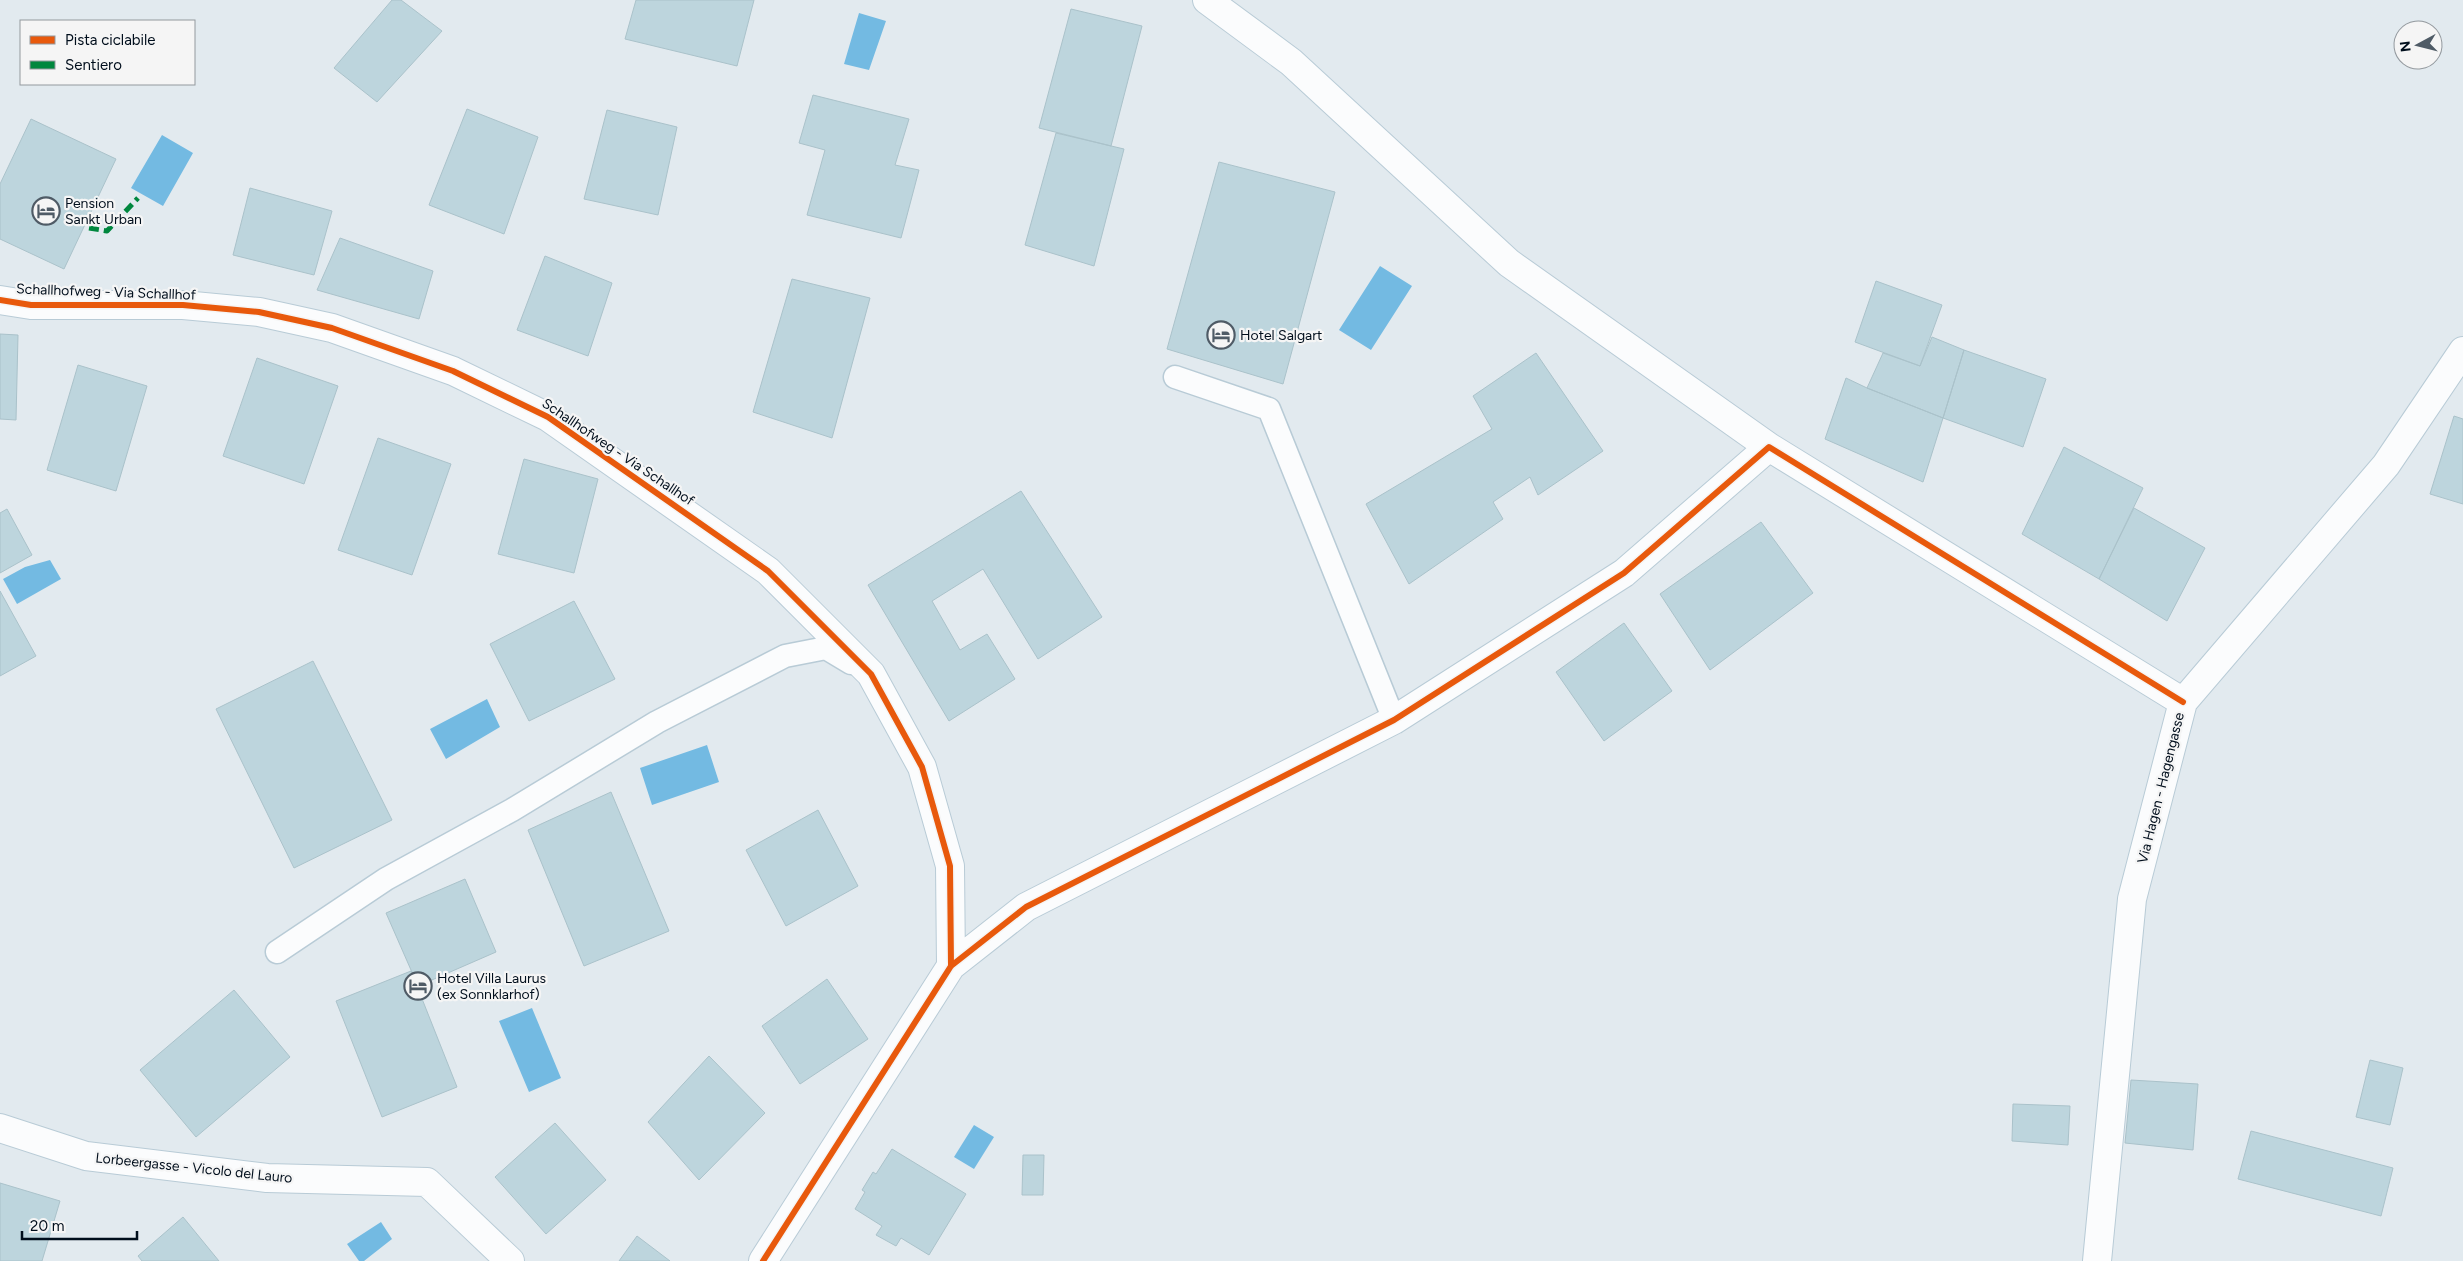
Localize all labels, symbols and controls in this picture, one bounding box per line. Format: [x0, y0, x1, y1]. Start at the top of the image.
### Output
legend [20, 20, 195, 85]
north arrow [2393, 20, 2443, 70]
text: Pista ciclabile [65, 31, 156, 49]
text: N [2396, 40, 2415, 53]
text: Sentiero [65, 56, 122, 74]
place label: Pension Sankt Urban [65, 195, 142, 228]
hotel icon: Pension Sankt Urban [31, 196, 61, 226]
street label: Schallhofweg - Via Schallhof [16, 280, 197, 304]
hotel icon: Hotel Salgart [1206, 320, 1236, 350]
place label: Hotel Salgart [1240, 327, 1322, 344]
street label: Schallhofweg - Via Schallhof [539, 395, 698, 510]
street label: Via Hagen - Hagengasse [2134, 710, 2188, 865]
place label: Hotel Villa Laurus (ex Sonnklarhof) [437, 970, 546, 1003]
hotel icon: Hotel Villa Laurus (ex Sonnklarhof) [403, 971, 433, 1001]
street label: Lorbeergasse - Vicolo del Lauro [95, 1149, 293, 1187]
scale bar [22, 1208, 138, 1240]
text: 20 m [30, 1217, 64, 1235]

